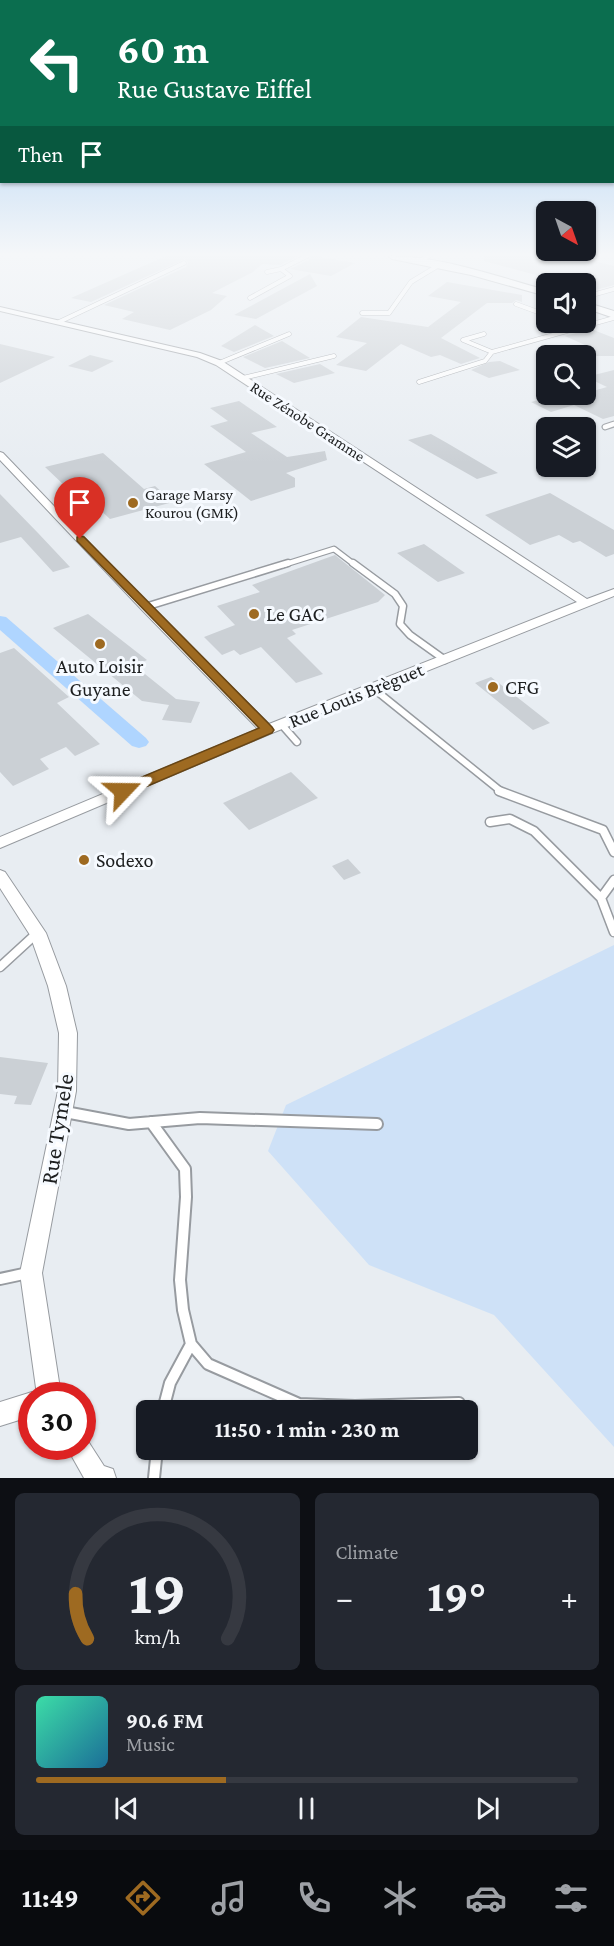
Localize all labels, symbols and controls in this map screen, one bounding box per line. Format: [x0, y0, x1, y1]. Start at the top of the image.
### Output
icon: left [18, 24, 96, 102]
text: 60 m [117, 25, 209, 72]
text: Rue Gustave Eiffel [117, 74, 312, 104]
icon: arrive [75, 138, 108, 171]
text: Then [18, 142, 63, 167]
north arrow [536, 201, 596, 261]
map controls [536, 201, 596, 477]
button: sound [536, 273, 596, 333]
button: search [536, 345, 596, 405]
street label: Rue Zénobe Gramme [247, 378, 368, 465]
button: layers [536, 417, 596, 477]
pin [54, 477, 105, 539]
icon: arrive [63, 486, 96, 519]
place label: Garage Marsy Kourou (GMK) [145, 486, 239, 522]
marker: Garage Marsy Kourou (GMK) [126, 496, 140, 510]
place label: Le GAC [266, 603, 324, 625]
marker: Le GAC [247, 607, 261, 621]
marker: Auto Loisir Guyane [93, 637, 107, 651]
place label: Auto Loisir Guyane [56, 655, 144, 701]
street label: Rue Louis Brèguet [285, 658, 427, 733]
place label: CFG [505, 676, 539, 698]
marker: CFG [486, 680, 500, 694]
position arrow [91, 759, 155, 823]
place label: Sodexo [96, 849, 153, 871]
marker: Sodexo [77, 853, 91, 867]
street label: Rue Tymele [34, 1072, 79, 1186]
speed limit sign: 30 [18, 1382, 96, 1460]
text: 11:50 · 1 min · 230 m [215, 1417, 399, 1442]
text: Climate [336, 1541, 398, 1563]
text: 19 [129, 1557, 186, 1626]
text: 19° [427, 1571, 486, 1621]
text: − [336, 1579, 353, 1616]
text: + [561, 1579, 578, 1616]
text: km/h [134, 1625, 181, 1649]
text: 90.6 FM [126, 1708, 204, 1733]
text: Music [126, 1733, 175, 1755]
icon: previous [110, 1792, 143, 1825]
icon: pause [290, 1792, 323, 1825]
icon: next [471, 1792, 504, 1825]
icon: directions [122, 1877, 164, 1919]
icon: music [208, 1877, 250, 1919]
icon: phone [293, 1877, 335, 1919]
icon: climate [379, 1877, 421, 1919]
icon: car [465, 1877, 507, 1919]
icon: filters [550, 1877, 592, 1919]
text: 11:49 [22, 1883, 79, 1913]

